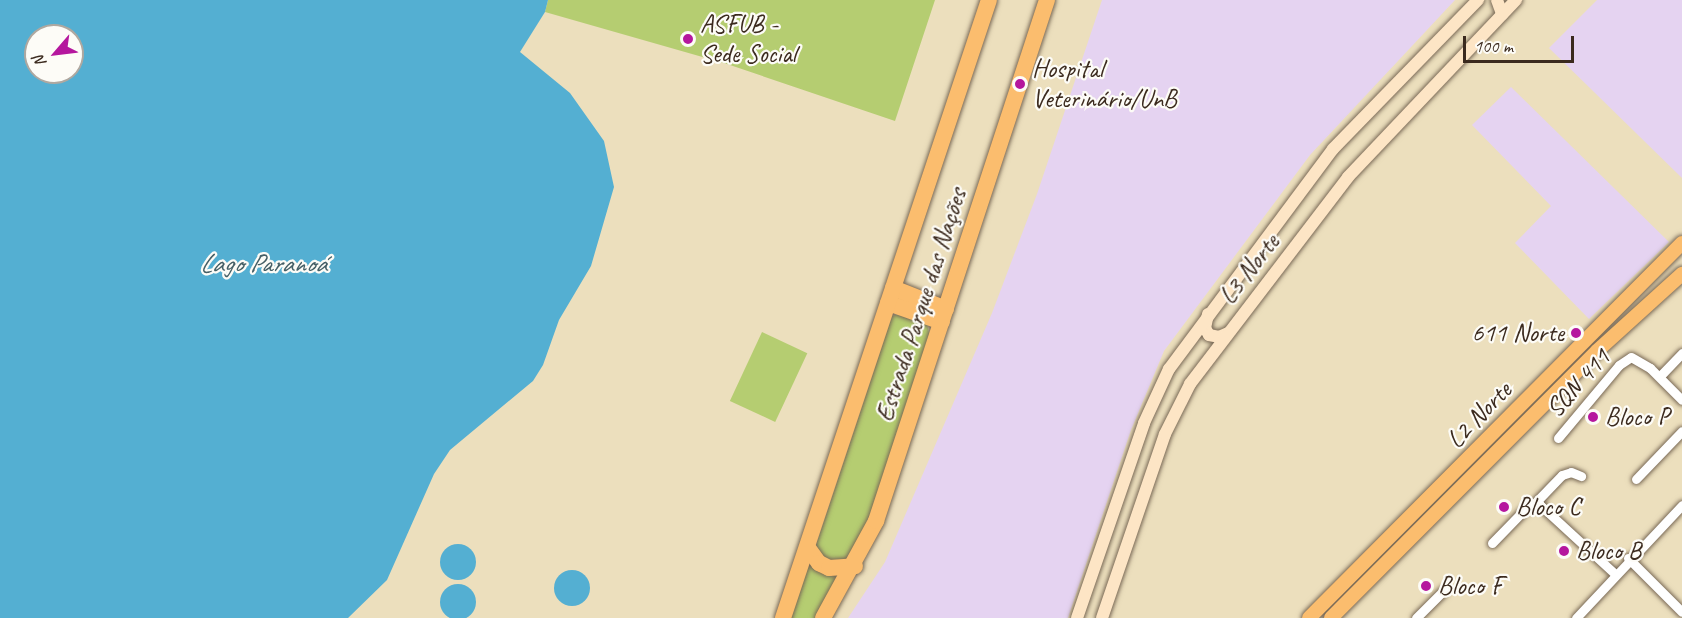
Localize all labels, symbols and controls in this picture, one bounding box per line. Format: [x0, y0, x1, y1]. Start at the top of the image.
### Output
place label: ASFUB - Sede Social [700, 8, 796, 70]
north arrow [24, 24, 84, 84]
scale bar [1466, 24, 1577, 62]
marker: ASFUB - Sede Social [681, 32, 695, 46]
text: 100 m [1474, 35, 1513, 57]
text: N [29, 52, 51, 71]
place label: Hospital Veterinário/UnB [1032, 53, 1177, 114]
marker: Hospital Veterinário/UnB [1013, 77, 1027, 91]
street label: Estrada Parque das Nações [868, 184, 974, 426]
street label: L3 Norte [1212, 228, 1286, 310]
water label: Lago Paranoá [200, 248, 326, 280]
place label: 611 Norte [1471, 317, 1564, 349]
marker: 611 Norte [1569, 326, 1583, 340]
street label: SQN 411 [1539, 342, 1617, 424]
street label: L2 Norte [1440, 375, 1518, 455]
place label: Bloco P [1605, 401, 1669, 433]
marker: Bloco P [1586, 410, 1600, 424]
place label: Bloco C [1516, 491, 1580, 523]
marker: Bloco C [1497, 500, 1511, 514]
place label: Bloco B [1576, 535, 1641, 567]
marker: Bloco B [1557, 544, 1571, 558]
place label: Bloco F [1438, 570, 1502, 602]
marker: Bloco F [1419, 579, 1433, 593]

